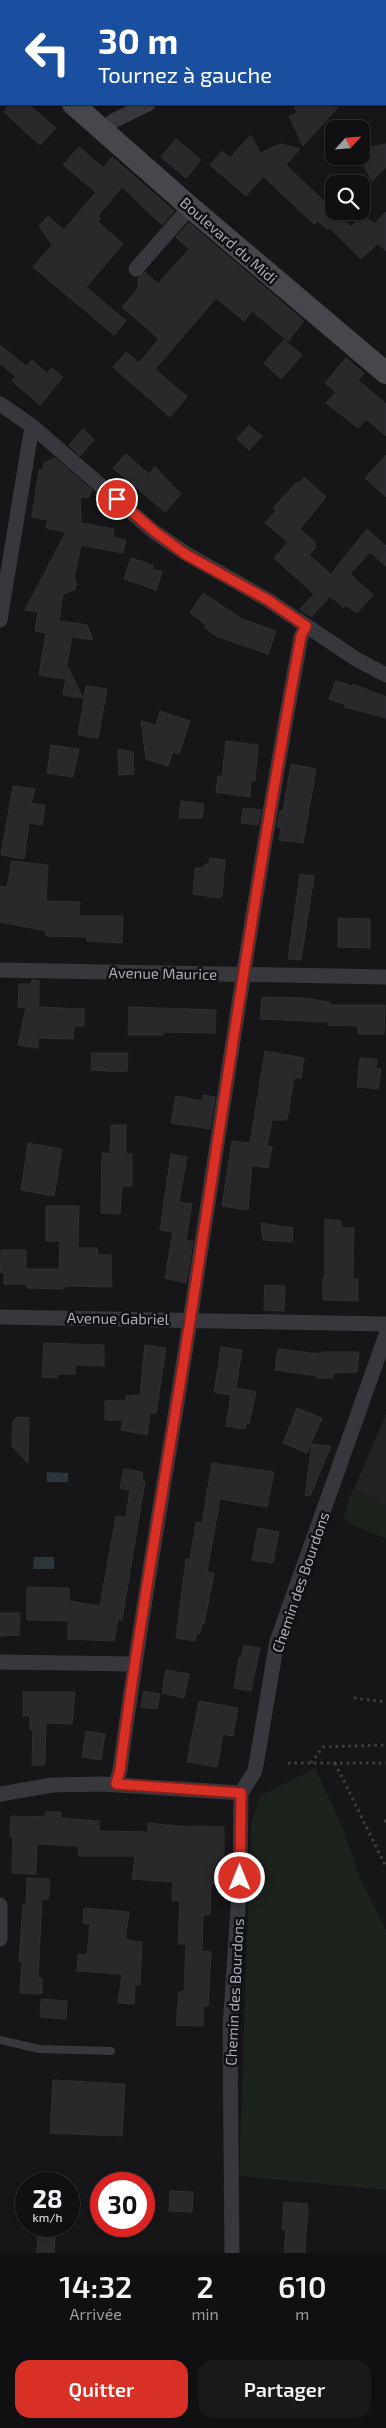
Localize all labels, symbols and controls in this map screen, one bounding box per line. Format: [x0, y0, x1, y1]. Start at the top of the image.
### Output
text: 30 m [98, 19, 178, 61]
icon: left [15, 20, 80, 85]
text: Tournez à gauche [98, 61, 272, 87]
north arrow [325, 120, 370, 165]
map controls [325, 120, 370, 220]
button: search [325, 175, 370, 220]
street label: Boulevard du Midi [177, 193, 281, 287]
pin [96, 478, 138, 520]
icon: arrive [103, 485, 131, 513]
street label: Avenue Maurice [109, 963, 217, 983]
street label: Avenue Gabriel [67, 1308, 170, 1328]
street label: Chemin des Bourdons [267, 1509, 333, 1655]
position arrow [213, 1851, 265, 1903]
street label: Chemin des Bourdons [221, 1918, 247, 2066]
speed limit sign: 30 [90, 2172, 155, 2237]
text: 28 [32, 2183, 63, 2213]
text: km/h [33, 2210, 62, 2224]
text: 14:32 [59, 2268, 132, 2304]
text: 2 [197, 2268, 214, 2304]
text: 610 [278, 2268, 327, 2304]
text: Arrivée [70, 2304, 122, 2323]
text: min [192, 2304, 219, 2323]
text: m [295, 2304, 309, 2323]
button: Quitter [15, 2360, 188, 2418]
button: Partager [198, 2360, 371, 2418]

